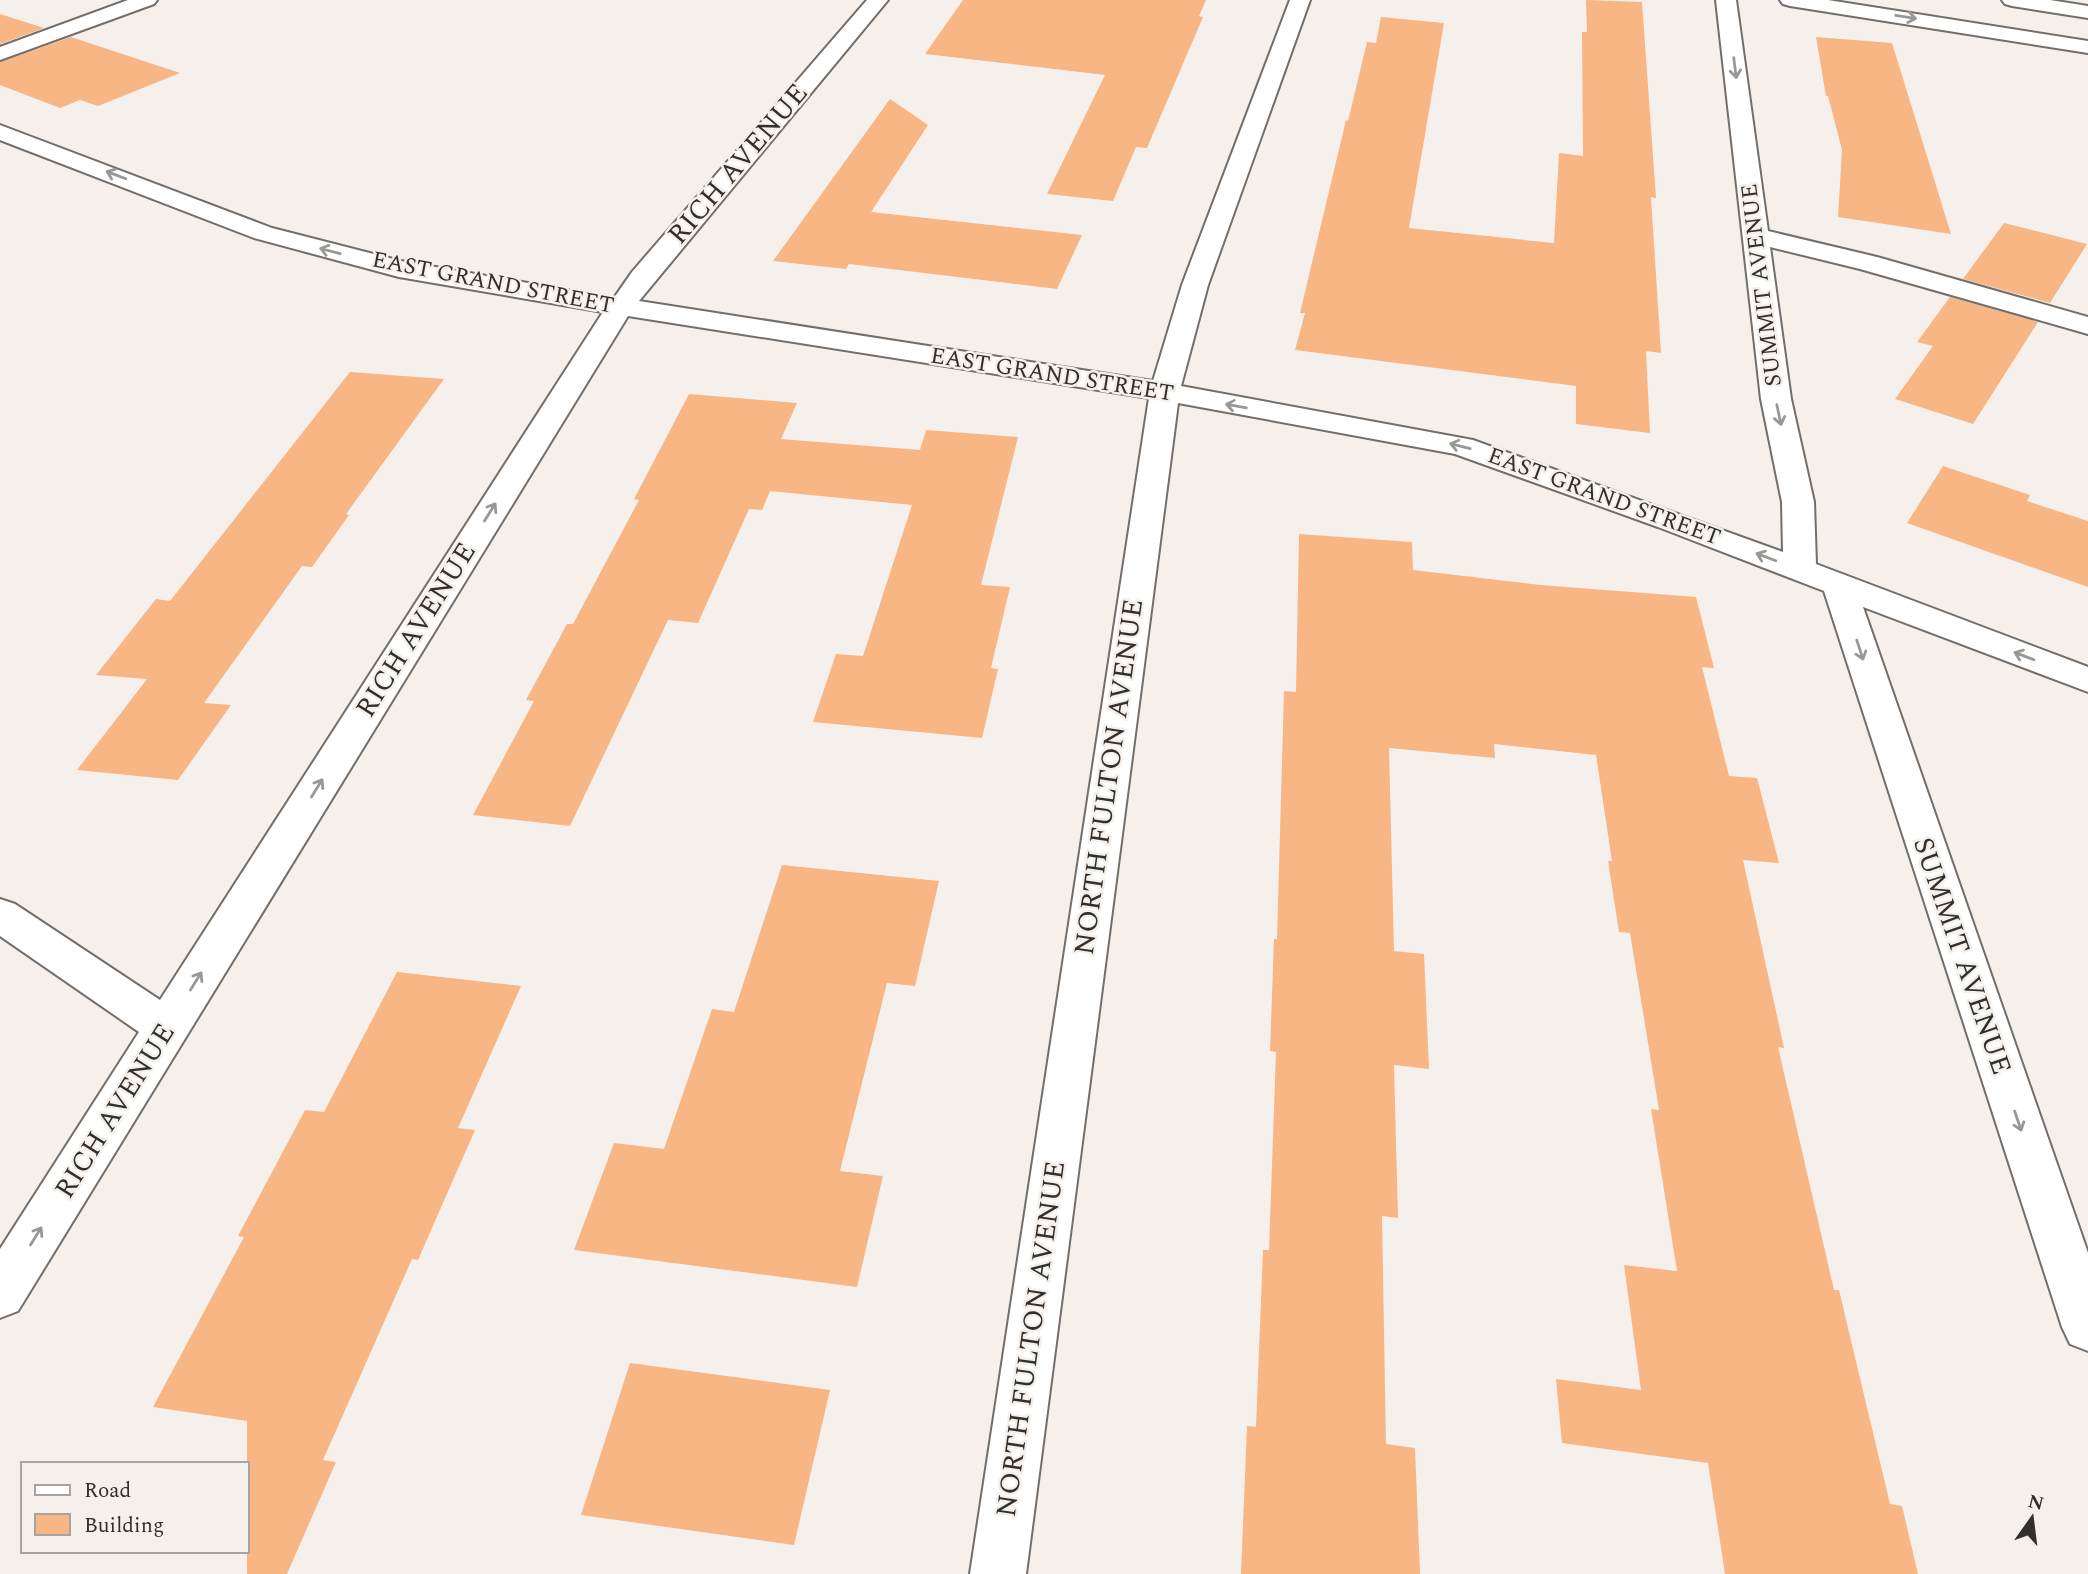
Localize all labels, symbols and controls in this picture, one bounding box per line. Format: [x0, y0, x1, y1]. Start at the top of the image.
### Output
one-way arrow [1894, 11, 1917, 24]
one-way arrow [1729, 56, 1742, 79]
street label: RICH AVENUE [657, 74, 819, 254]
one-way arrow [105, 168, 127, 181]
street label: SUMMIT AVENUE [1732, 182, 1792, 388]
street label: EAST GRAND STREET [369, 242, 617, 324]
one-way arrow [319, 244, 342, 257]
street label: EAST GRAND STREET [928, 338, 1176, 412]
one-way arrow [1225, 399, 1248, 412]
one-way arrow [1773, 403, 1786, 426]
street label: EAST GRAND STREET [1482, 438, 1726, 556]
one-way arrow [1449, 439, 1472, 452]
one-way arrow [483, 503, 497, 523]
street label: RICH AVENUE [345, 534, 487, 726]
one-way arrow [1756, 549, 1777, 562]
street label: NORTH FULTON AVENUE [1063, 596, 1155, 958]
one-way arrow [1855, 638, 1867, 660]
one-way arrow [2014, 648, 2036, 661]
one-way arrow [311, 779, 325, 799]
street label: SUMMIT AVENUE [1901, 832, 2023, 1080]
one-way arrow [189, 972, 204, 991]
street label: RICH AVENUE [44, 1015, 186, 1207]
one-way arrow [2012, 1110, 2025, 1132]
street label: NORTH FULTON AVENUE [985, 1158, 1077, 1520]
one-way arrow [29, 1227, 44, 1246]
legend [21, 1462, 248, 1553]
text: Road [84, 1475, 131, 1507]
north arrow [1997, 1483, 2067, 1553]
text: N [2025, 1487, 2047, 1519]
text: Building [84, 1510, 164, 1542]

